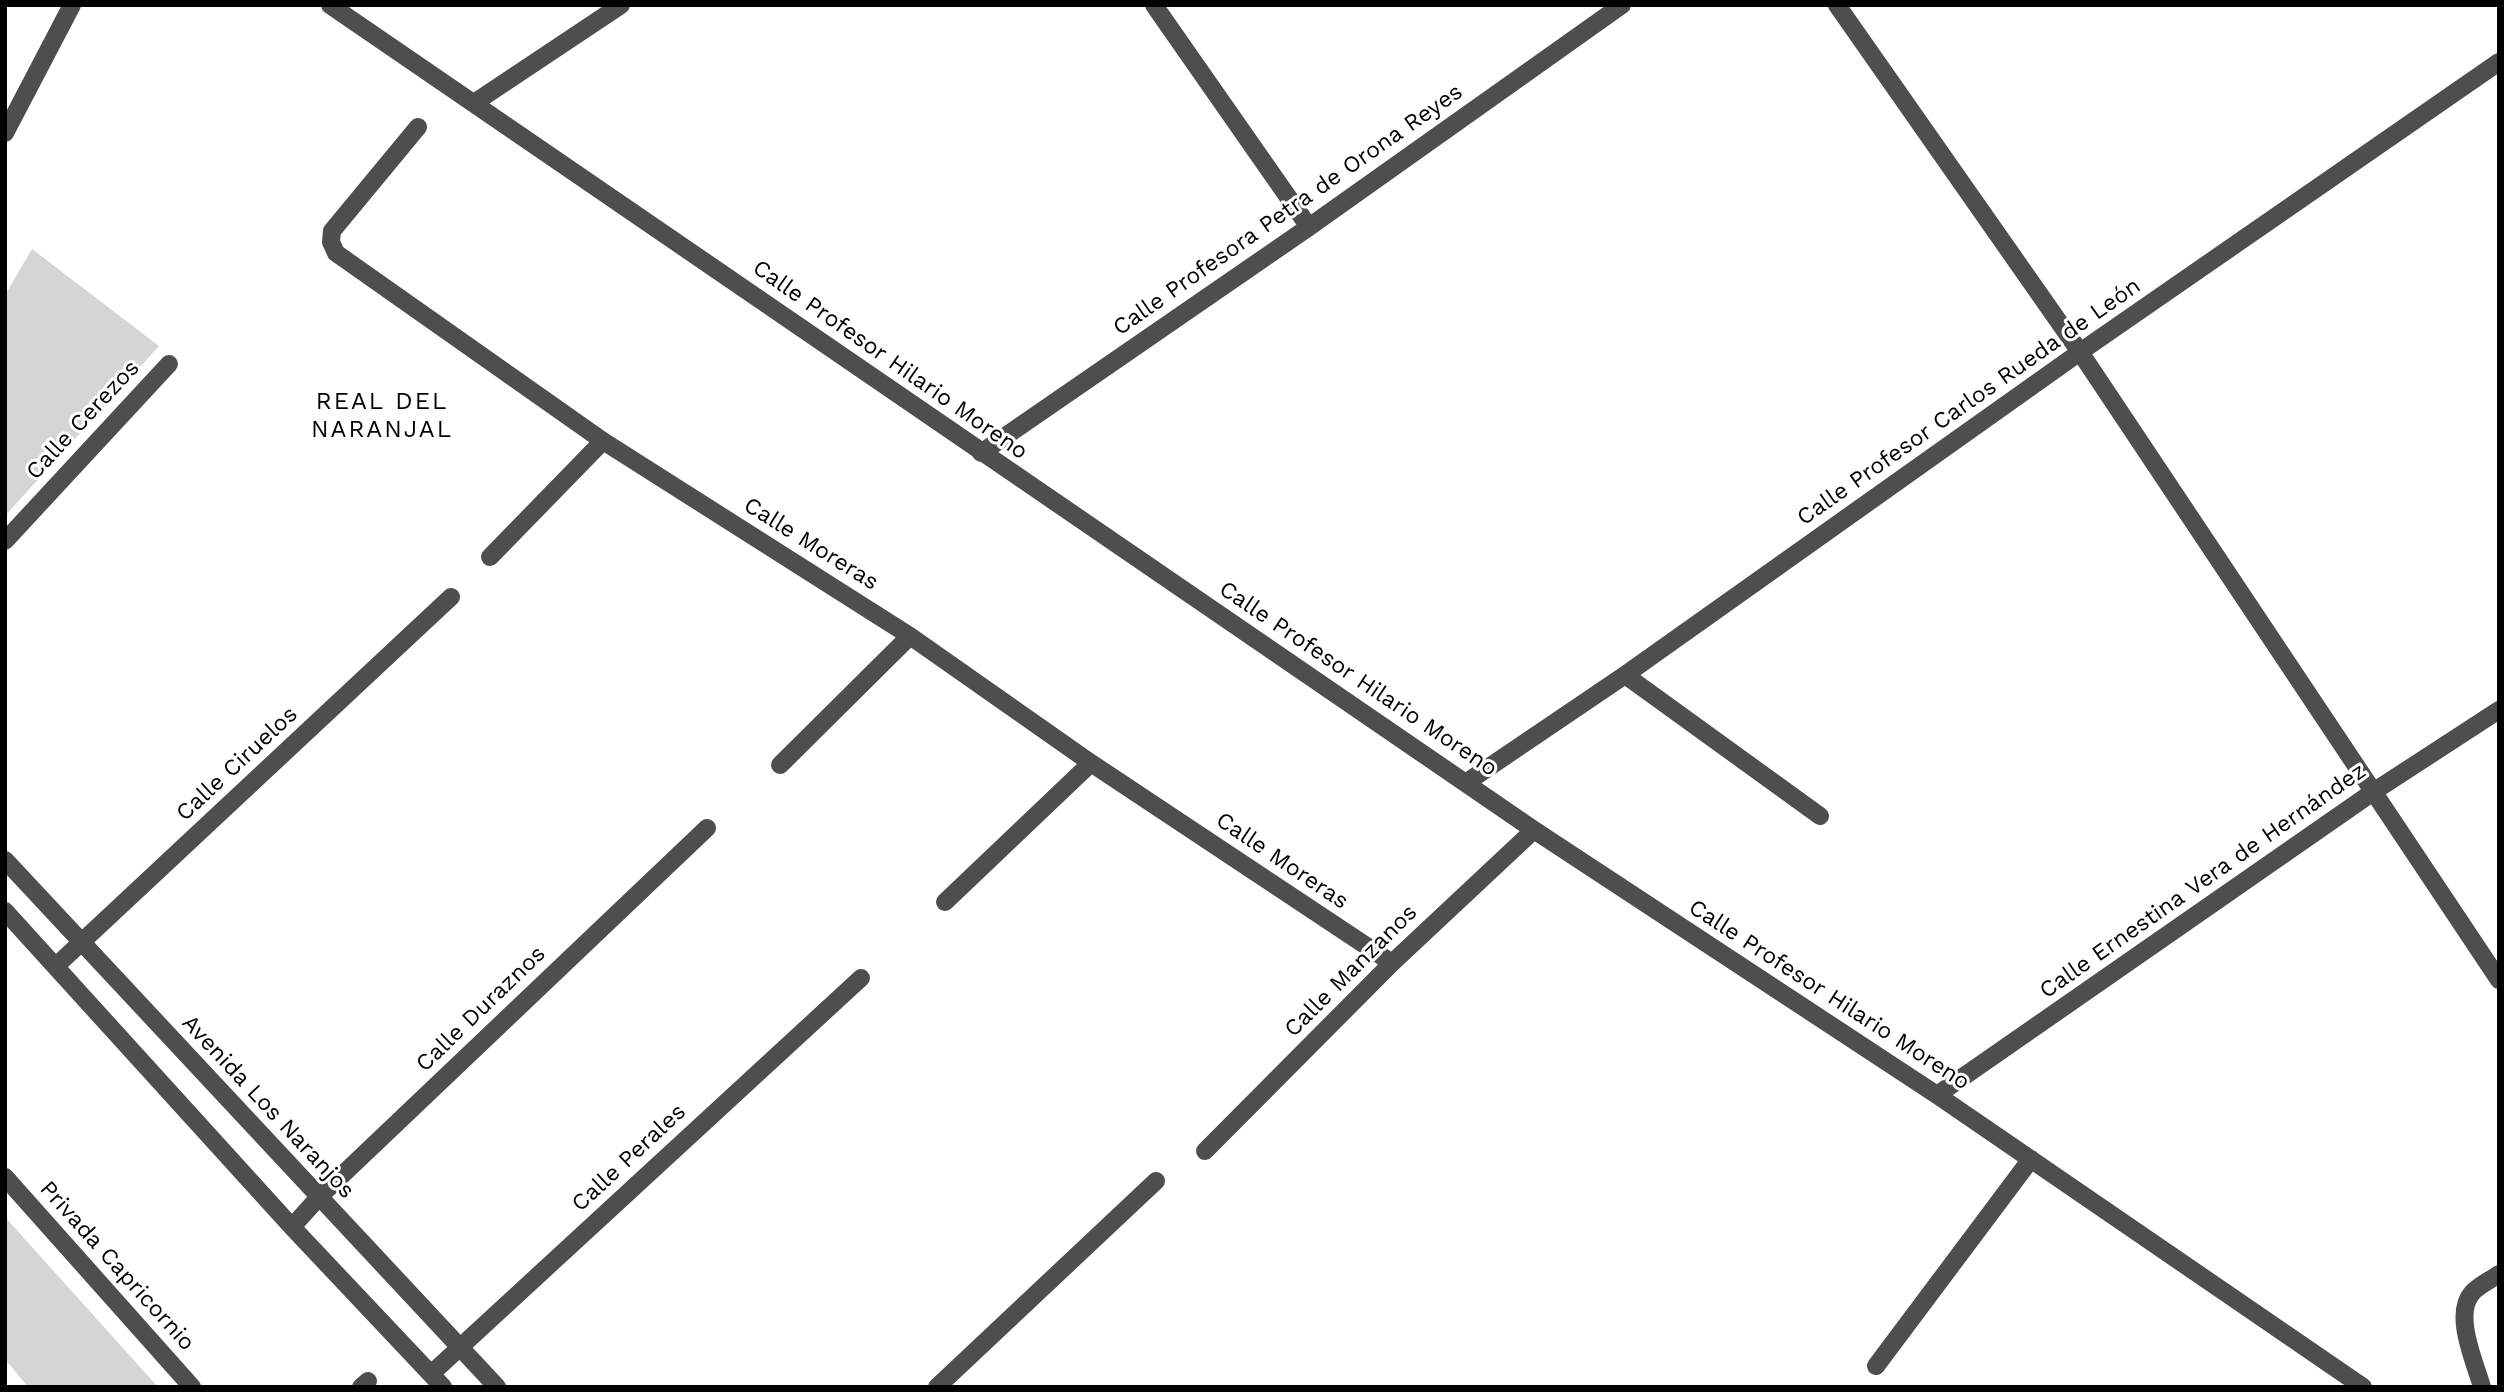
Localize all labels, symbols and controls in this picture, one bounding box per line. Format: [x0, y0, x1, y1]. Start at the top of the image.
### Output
street label: Calle Profesora Petra de Orona Reyes [1108, 78, 1468, 342]
street label: Calle Profesor Hilario Moreno [747, 254, 1033, 466]
street label: Calle Profesor Carlos Rueda de León [1792, 272, 2146, 532]
street label: Calle Cerezos [21, 355, 145, 485]
district label: REAL DEL NARANJAL [312, 388, 452, 444]
street label: Calle Moreras [739, 492, 883, 596]
street label: Calle Profesor Hilario Moreno [1214, 575, 1502, 783]
street label: Calle Ciruelos [171, 701, 303, 827]
street label: Calle Ernestina Vera de Hernández [2035, 757, 2371, 1005]
street label: Calle Moreras [1211, 807, 1353, 915]
street label: Calle Profesor Hilario Moreno [1683, 894, 1975, 1096]
street label: Calle Manzanos [1279, 899, 1423, 1043]
street label: Calle Duraznos [411, 940, 551, 1078]
street label: Avenida Los Naranjos [176, 1010, 360, 1204]
street label: Calle Perales [566, 1098, 692, 1218]
street label: Privada Capricornio [34, 1176, 200, 1356]

